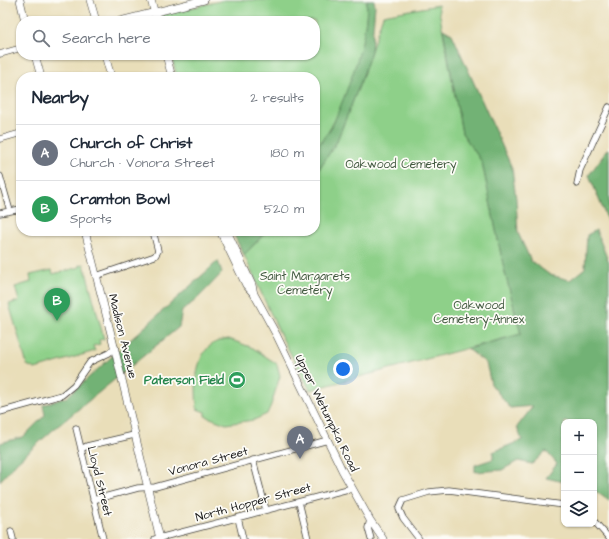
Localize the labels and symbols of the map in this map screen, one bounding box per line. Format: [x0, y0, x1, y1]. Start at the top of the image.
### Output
park label: Oakwood Cemetery [345, 156, 457, 174]
park label: Saint Margarets Cemetery [260, 268, 350, 300]
pin: B [44, 288, 70, 321]
street label: Madison Avenue [104, 292, 141, 381]
park label: Oakwood Cemetery-Annex [434, 297, 525, 329]
street label: Upper Wetumpka Road [291, 352, 362, 475]
your location [333, 359, 353, 379]
sports icon: Paterson Field [227, 370, 247, 390]
place label: Paterson Field [144, 372, 225, 389]
pin: A [287, 426, 313, 459]
street label: Vonora Street [167, 443, 250, 480]
street label: Lloyd Street [82, 444, 116, 518]
street label: North Hopper Street [194, 479, 313, 526]

